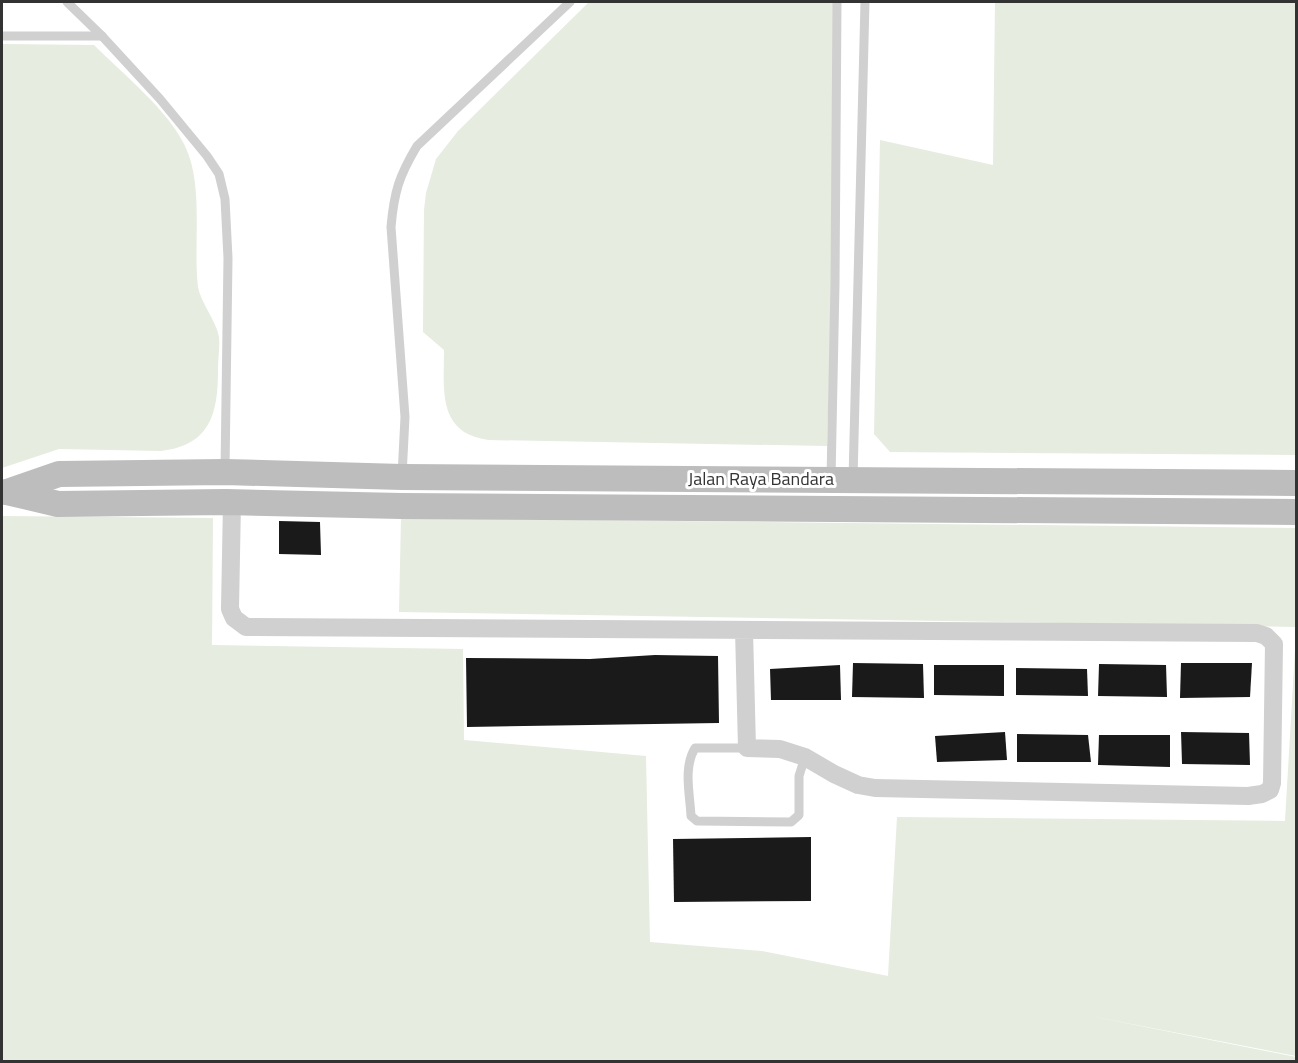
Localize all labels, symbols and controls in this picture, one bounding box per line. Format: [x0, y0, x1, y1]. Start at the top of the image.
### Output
street label: Jalan Raya Bandara [688, 465, 834, 492]

